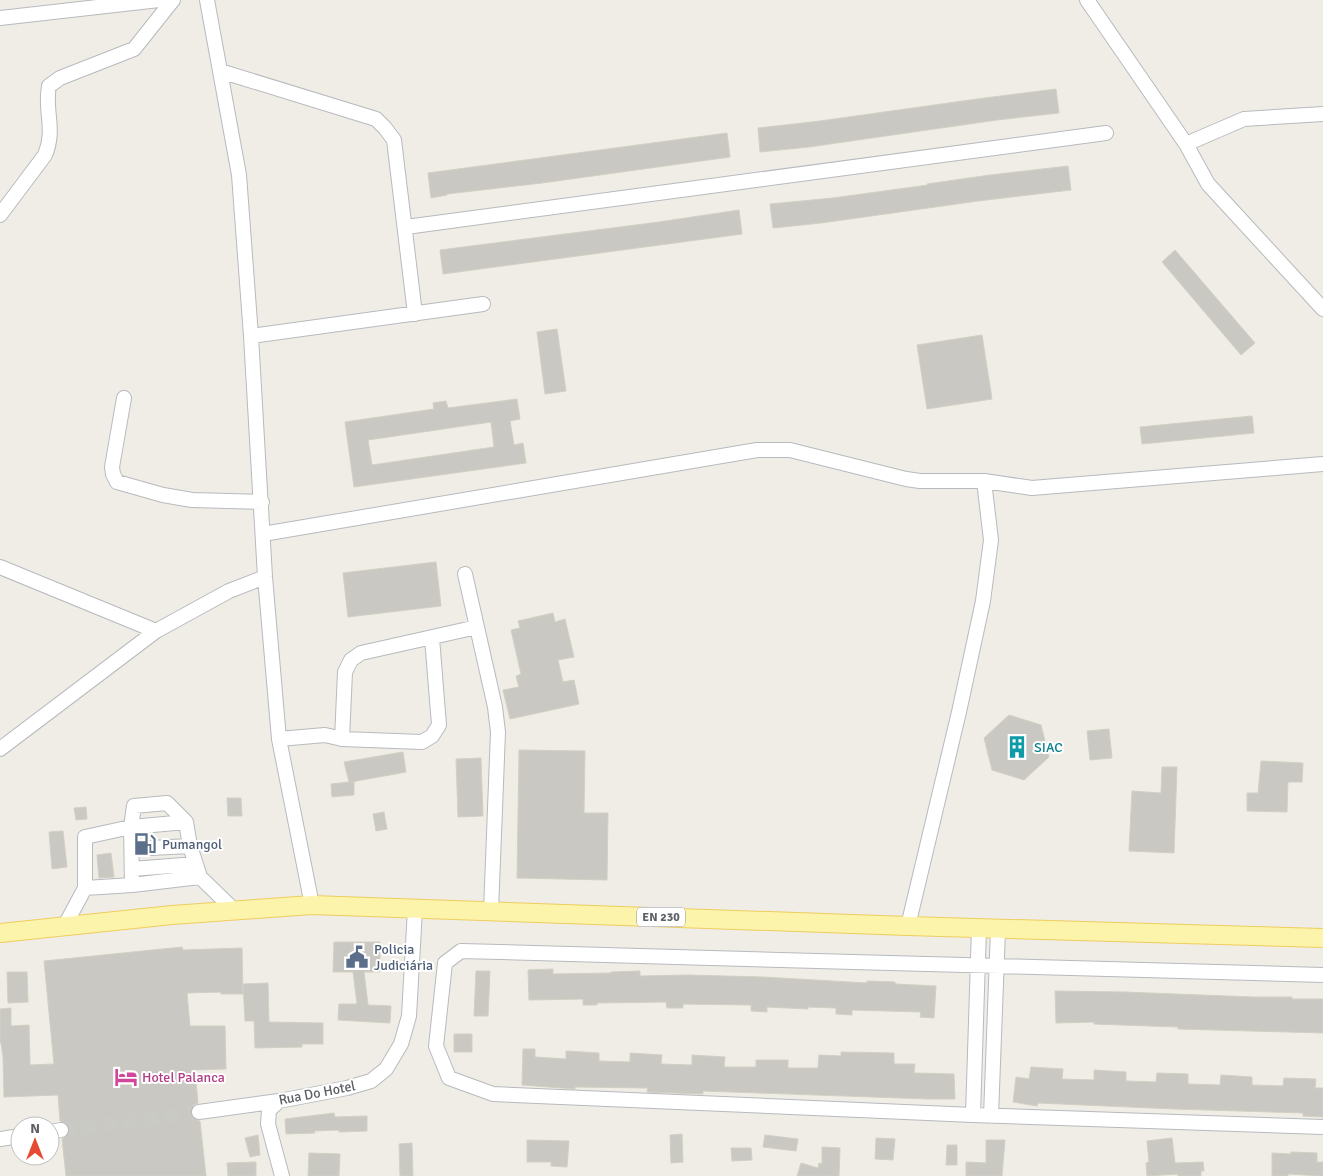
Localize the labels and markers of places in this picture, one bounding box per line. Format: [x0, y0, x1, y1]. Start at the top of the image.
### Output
building icon: SIAC [1004, 734, 1030, 760]
place label: SIAC [1034, 739, 1063, 756]
fuel station icon: Pumangol [132, 831, 158, 857]
place label: Pumangol [162, 836, 222, 853]
place label: Policia Judiciária [374, 941, 433, 974]
public building icon: Policia Judiciária [344, 944, 370, 970]
hotel icon: Hotel Palanca [113, 1064, 139, 1090]
place label: Hotel Palanca [142, 1069, 225, 1086]

